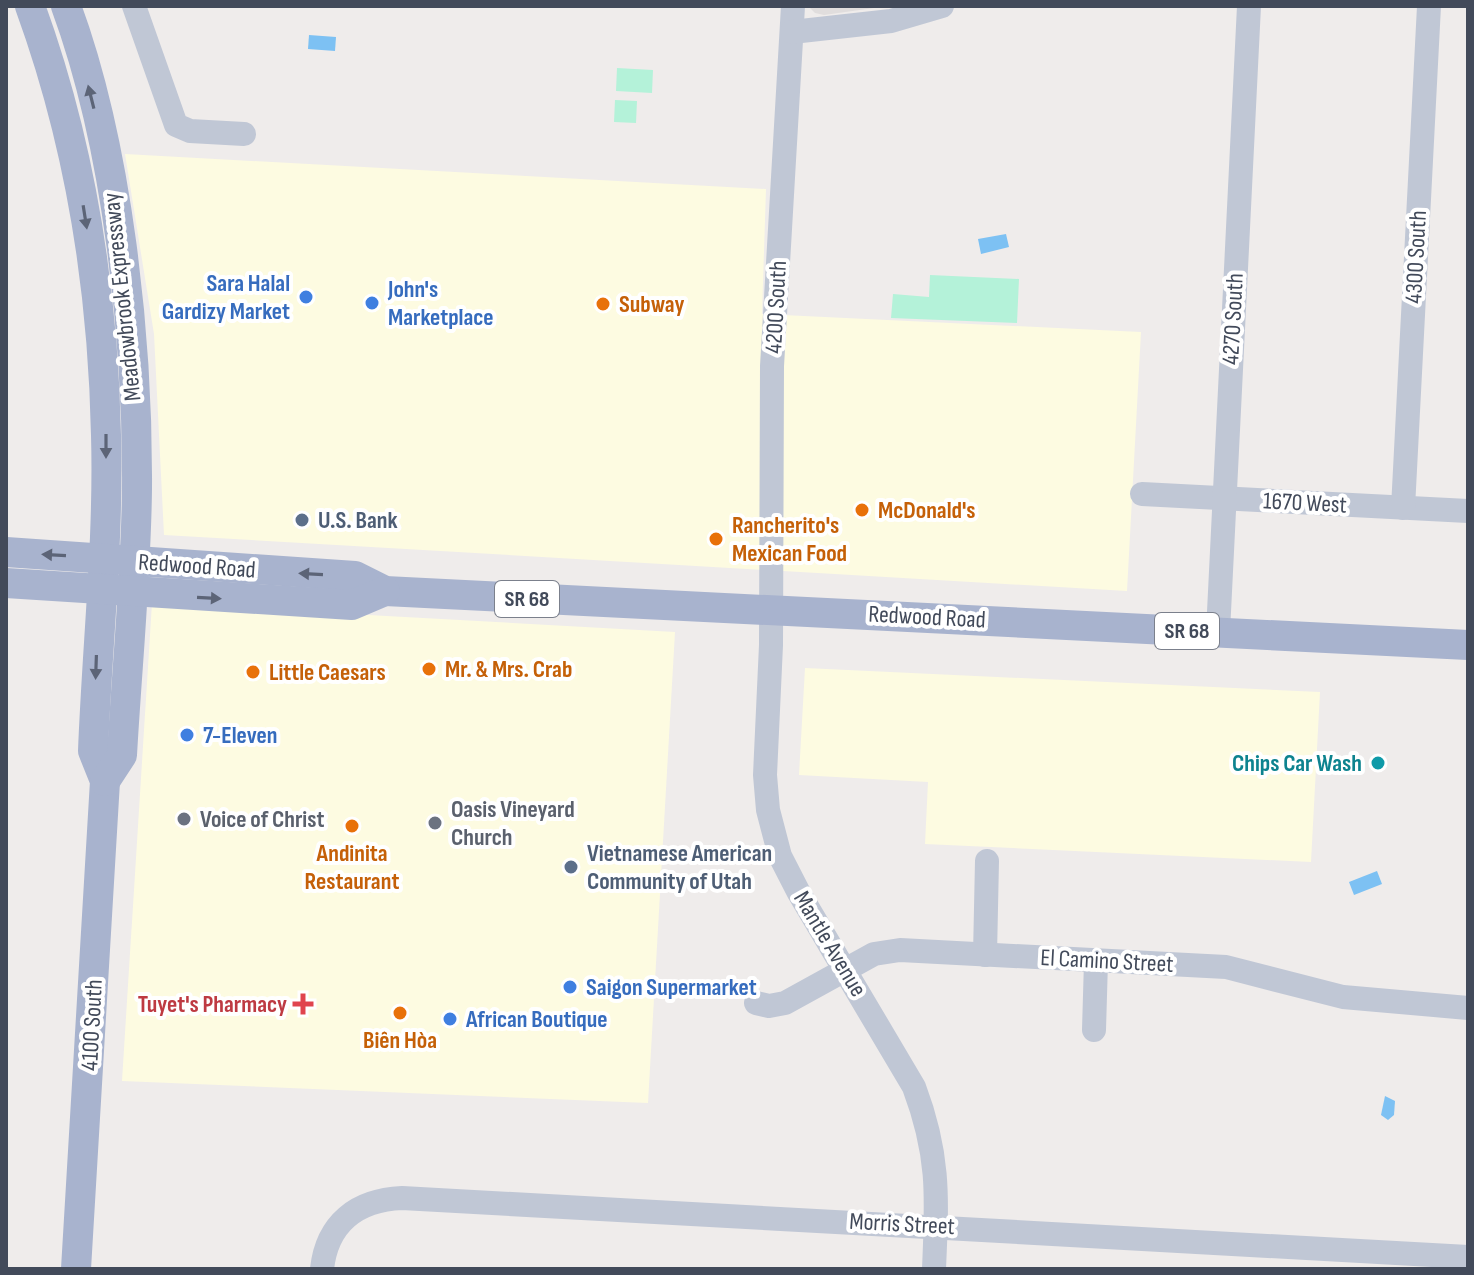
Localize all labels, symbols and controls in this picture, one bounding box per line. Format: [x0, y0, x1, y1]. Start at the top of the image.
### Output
one-way arrow [85, 84, 97, 109]
street label: Meadowbrook Expressway [97, 191, 147, 403]
one-way arrow [80, 205, 92, 230]
street label: 4300 South [1399, 210, 1433, 304]
street label: 4200 South [759, 260, 793, 354]
place label: Sara Halal Gardizy Market [162, 269, 290, 326]
street label: 4270 South [1216, 272, 1250, 366]
place label: John's Marketplace [387, 275, 494, 332]
marker: Sara Halal Gardizy Market [297, 288, 315, 306]
place label: Subway [619, 290, 684, 319]
marker: John's Marketplace [363, 294, 381, 312]
marker: Subway [594, 295, 612, 313]
one-way arrow [100, 434, 112, 459]
street label: 1670 West [1262, 486, 1348, 520]
place label: McDonald's [878, 496, 976, 525]
marker: McDonald's [853, 501, 871, 519]
place label: U.S. Bank [318, 506, 398, 535]
marker: U.S. Bank [293, 511, 311, 529]
place label: Rancherito's Mexican Food [732, 511, 847, 568]
marker: Rancherito's Mexican Food [707, 530, 725, 548]
street label: Redwood Road [137, 547, 257, 585]
one-way arrow [41, 548, 66, 561]
one-way arrow [298, 567, 323, 580]
road number: SR 68 [495, 581, 559, 617]
one-way arrow [197, 591, 222, 604]
street label: Redwood Road [868, 599, 986, 635]
road number: SR 68 [1155, 613, 1219, 649]
one-way arrow [90, 655, 103, 680]
place label: Mr. & Mrs. Crab [445, 655, 572, 684]
place label: Little Caesars [269, 658, 386, 687]
marker: Mr. & Mrs. Crab [420, 660, 438, 678]
marker: Little Caesars [244, 663, 262, 681]
place label: 7-Eleven [203, 721, 277, 750]
marker: 7-Eleven [178, 726, 196, 744]
place label: Chips Car Wash [1232, 749, 1362, 778]
marker: Chips Car Wash [1369, 754, 1387, 772]
place label: Oasis Vineyard Church [451, 795, 575, 852]
place label: Voice of Christ [200, 805, 324, 834]
marker: Voice of Christ [175, 810, 193, 828]
marker: Oasis Vineyard Church [426, 814, 444, 832]
marker: Andinita Restaurant [343, 817, 361, 835]
place label: Andinita Restaurant [305, 839, 399, 896]
place label: Vietnamese American Community of Utah [587, 839, 772, 896]
marker: Vietnamese American Community of Utah [562, 858, 580, 876]
street label: Mantle Avenue [787, 886, 873, 1002]
street label: El Camino Street [1040, 943, 1174, 979]
place label: Saigon Supermarket [586, 973, 757, 1002]
marker: Saigon Supermarket [561, 978, 579, 996]
street label: 4100 South [75, 979, 109, 1071]
place label: Tuyet's Pharmacy [138, 990, 287, 1019]
marker: Tuyet's Pharmacy [294, 995, 312, 1013]
marker: Biên Hòa [391, 1004, 409, 1022]
place label: African Boutique [465, 1005, 608, 1034]
marker: African Boutique [441, 1010, 459, 1028]
place label: Biên Hòa [363, 1026, 437, 1055]
street label: Morris Street [849, 1207, 955, 1241]

